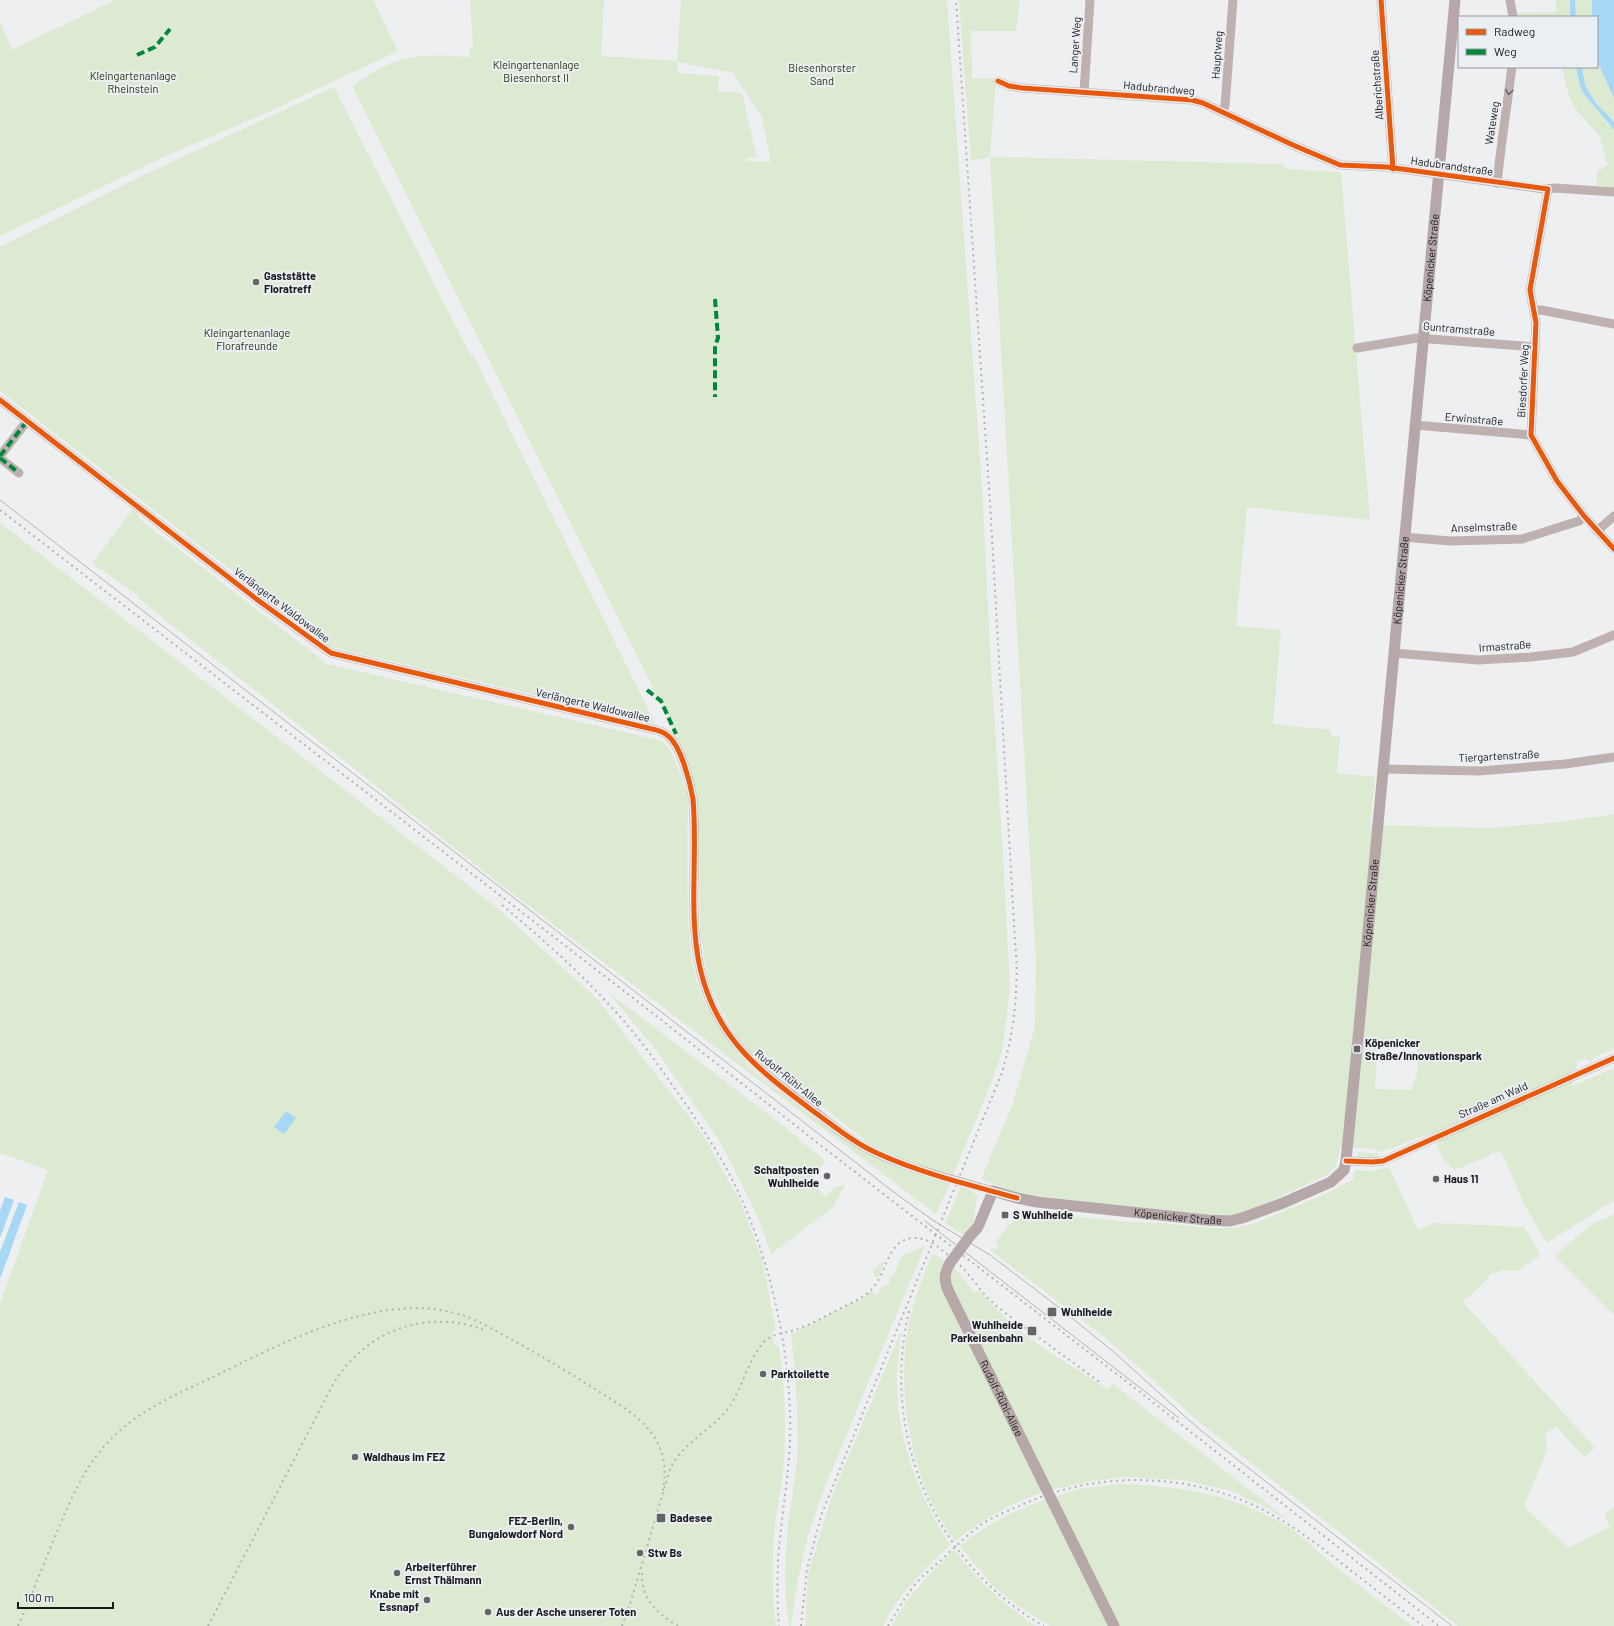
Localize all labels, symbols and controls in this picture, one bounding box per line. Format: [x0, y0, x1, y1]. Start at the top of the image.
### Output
street label: Langer Weg [1066, 16, 1083, 74]
legend [1458, 16, 1598, 68]
text: Radweg [1494, 24, 1535, 38]
street label: Hauptweg [1208, 30, 1225, 80]
text: Weg [1494, 44, 1517, 58]
street label: Alberichstraße [1368, 49, 1385, 121]
park label: Kleingartenanlage Biesenhorst II [493, 58, 579, 84]
park label: Biesenhorster Sand [788, 61, 856, 87]
park label: Kleingartenanlage Rheinstein [90, 69, 176, 95]
street label: Hadubrandweg [1123, 78, 1195, 97]
one-way arrow [1504, 89, 1513, 96]
street label: Wateweg [1482, 100, 1501, 146]
street label: Hadubrandstraße [1410, 153, 1494, 178]
street label: Köpenicker Straße [1420, 213, 1441, 302]
place label: Gaststätte Floratreff [264, 269, 316, 295]
marker: Gaststätte Floratreff [251, 277, 261, 287]
street label: Guntramstraße [1423, 319, 1496, 338]
park label: Kleingartenanlage Florafreunde [204, 326, 290, 352]
street label: Biesdorfer Weg [1514, 344, 1531, 418]
street label: Erwinstraße [1444, 409, 1504, 428]
street label: Anselmstraße [1451, 519, 1517, 534]
street label: Köpenicker Straße [1390, 536, 1411, 625]
street label: Verlängerte Waldowallee [232, 564, 333, 645]
street label: Irmastraße [1478, 637, 1532, 654]
street label: Verlängerte Waldowallee [535, 685, 652, 724]
street label: Tiergartenstraße [1458, 747, 1540, 764]
street label: Köpenicker Straße [1360, 858, 1381, 947]
place label: Köpenicker Straße/Innovationspark [1365, 1036, 1482, 1062]
marker: Köpenicker Straße/Innovationspark [1352, 1044, 1362, 1054]
street label: Rudolf-Rühl-Allee [753, 1046, 826, 1109]
street label: Straße am Wald [1456, 1078, 1529, 1121]
place label: Schaltposten Wuhlheide [754, 1163, 819, 1189]
marker: Schaltposten Wuhlheide [822, 1171, 832, 1181]
place label: Haus 11 [1444, 1172, 1478, 1185]
marker: Haus 11 [1431, 1174, 1441, 1184]
street label: Köpenicker Straße [1133, 1205, 1222, 1227]
place label: S Wuhlheide [1013, 1208, 1073, 1221]
marker: S Wuhlheide [1000, 1210, 1010, 1220]
place label: Wuhlheide [1061, 1305, 1112, 1318]
marker: Wuhlheide [1046, 1306, 1058, 1318]
place label: Wuhlheide Parkeisenbahn [951, 1318, 1023, 1344]
marker: Wuhlheide Parkeisenbahn [1026, 1325, 1038, 1337]
street label: Rudolf-Rühl-Allee [978, 1358, 1026, 1439]
place label: Parktoilette [771, 1367, 829, 1380]
marker: Parktoilette [758, 1369, 768, 1379]
place label: Waldhaus im FEZ [363, 1450, 445, 1463]
marker: Waldhaus im FEZ [350, 1452, 360, 1462]
place label: Badesee [670, 1511, 712, 1524]
marker: Badesee [655, 1512, 667, 1524]
place label: FEZ-Berlin, Bungalowdorf Nord [469, 1514, 563, 1540]
marker: FEZ-Berlin, Bungalowdorf Nord [566, 1522, 576, 1532]
place label: Stw Bs [648, 1546, 682, 1559]
marker: Stw Bs [635, 1548, 645, 1558]
place label: Arbeiterführer Ernst Thälmann [405, 1560, 482, 1586]
marker: Arbeiterführer Ernst Thälmann [392, 1568, 402, 1578]
scale bar [18, 1584, 113, 1610]
place label: Knabe mit Essnapf [370, 1587, 419, 1613]
text: 100 m [24, 1590, 54, 1604]
marker: Knabe mit Essnapf [422, 1595, 432, 1605]
place label: Aus der Asche unserer Toten [496, 1605, 636, 1618]
marker: Aus der Asche unserer Toten [483, 1607, 493, 1617]

